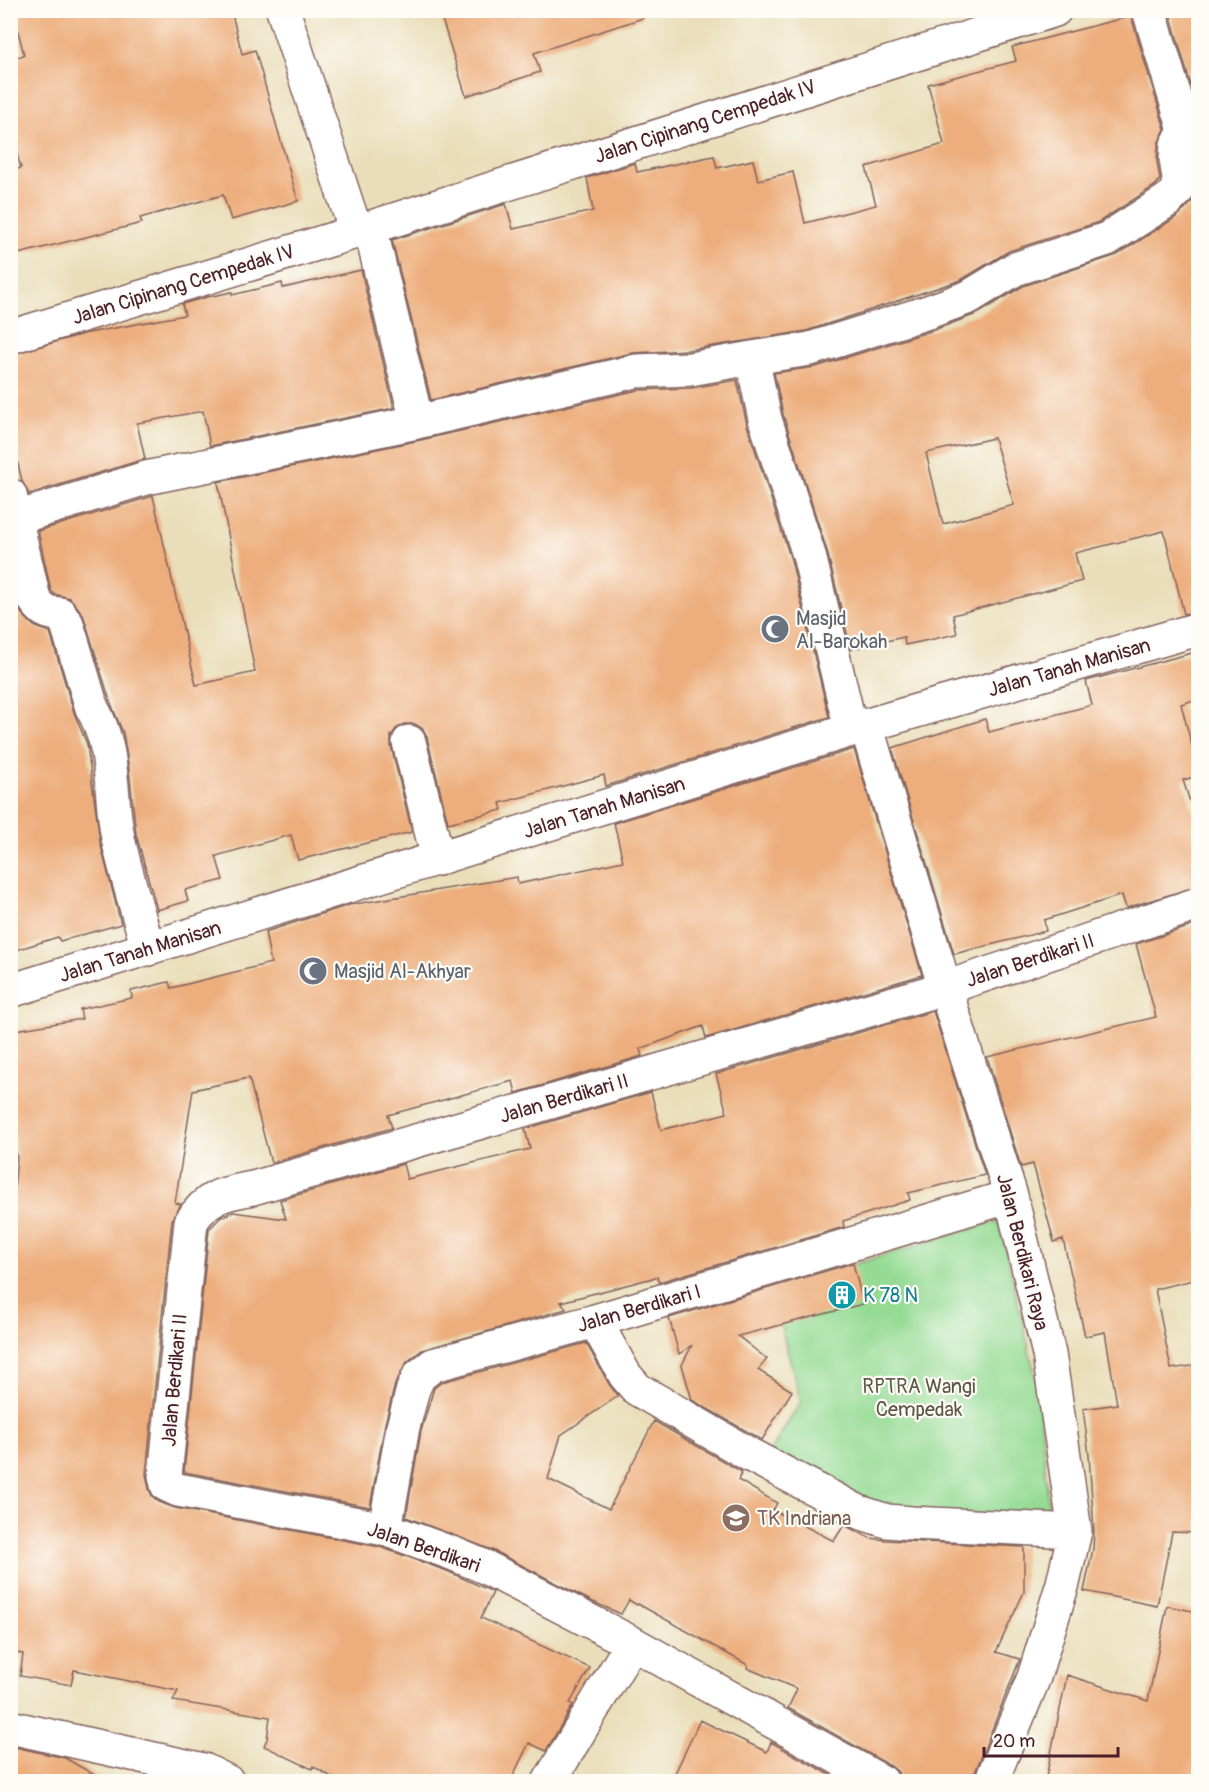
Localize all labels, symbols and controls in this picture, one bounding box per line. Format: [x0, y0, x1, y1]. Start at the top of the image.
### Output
street label: Jalan Cipinang Cempedak IV [591, 74, 819, 169]
street label: Jalan Cipinang Cempedak IV [69, 239, 297, 330]
place label: Masjid Al-Barokah [796, 606, 887, 654]
mosque icon: Masjid Al-Barokah [759, 613, 791, 645]
street label: Jalan Tanah Manisan [985, 632, 1153, 703]
street label: Jalan Tanah Manisan [520, 771, 688, 844]
street label: Jalan Tanah Manisan [56, 915, 224, 988]
street label: Jalan Berdikari II [963, 928, 1097, 993]
mosque icon: Masjid Al-Akhyar [297, 955, 329, 987]
place label: Masjid Al-Akhyar [334, 959, 471, 984]
street label: Jalan Berdikari II [497, 1068, 632, 1129]
street label: Jalan Berdikari Raya [991, 1171, 1054, 1333]
street label: Jalan Berdikari I [574, 1279, 704, 1338]
building icon: K 78 N [826, 1279, 858, 1311]
place label: K 78 N [863, 1283, 918, 1308]
street label: Jalan Berdikari II [156, 1313, 193, 1448]
park label: RPTRA Wangi Cempedak [862, 1374, 976, 1422]
school or university icon: TK Indriana [720, 1502, 752, 1534]
place label: TK Indriana [757, 1506, 851, 1531]
street label: Jalan Berdikari [364, 1517, 484, 1578]
scale bar [984, 1720, 1118, 1758]
text: 20 m [993, 1730, 1035, 1753]

